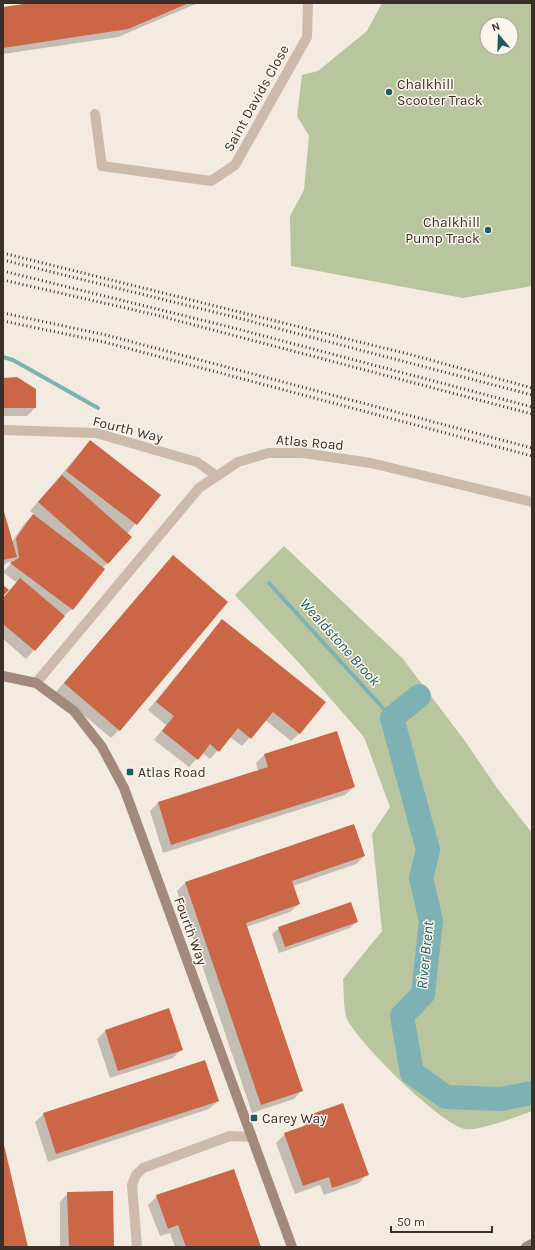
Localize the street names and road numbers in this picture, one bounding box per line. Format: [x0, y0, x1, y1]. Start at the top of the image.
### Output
street label: Saint Davids Close [220, 42, 293, 154]
street label: Fourth Way [91, 413, 165, 446]
street label: Atlas Road [275, 431, 344, 454]
street label: Fourth Way [170, 895, 211, 968]

